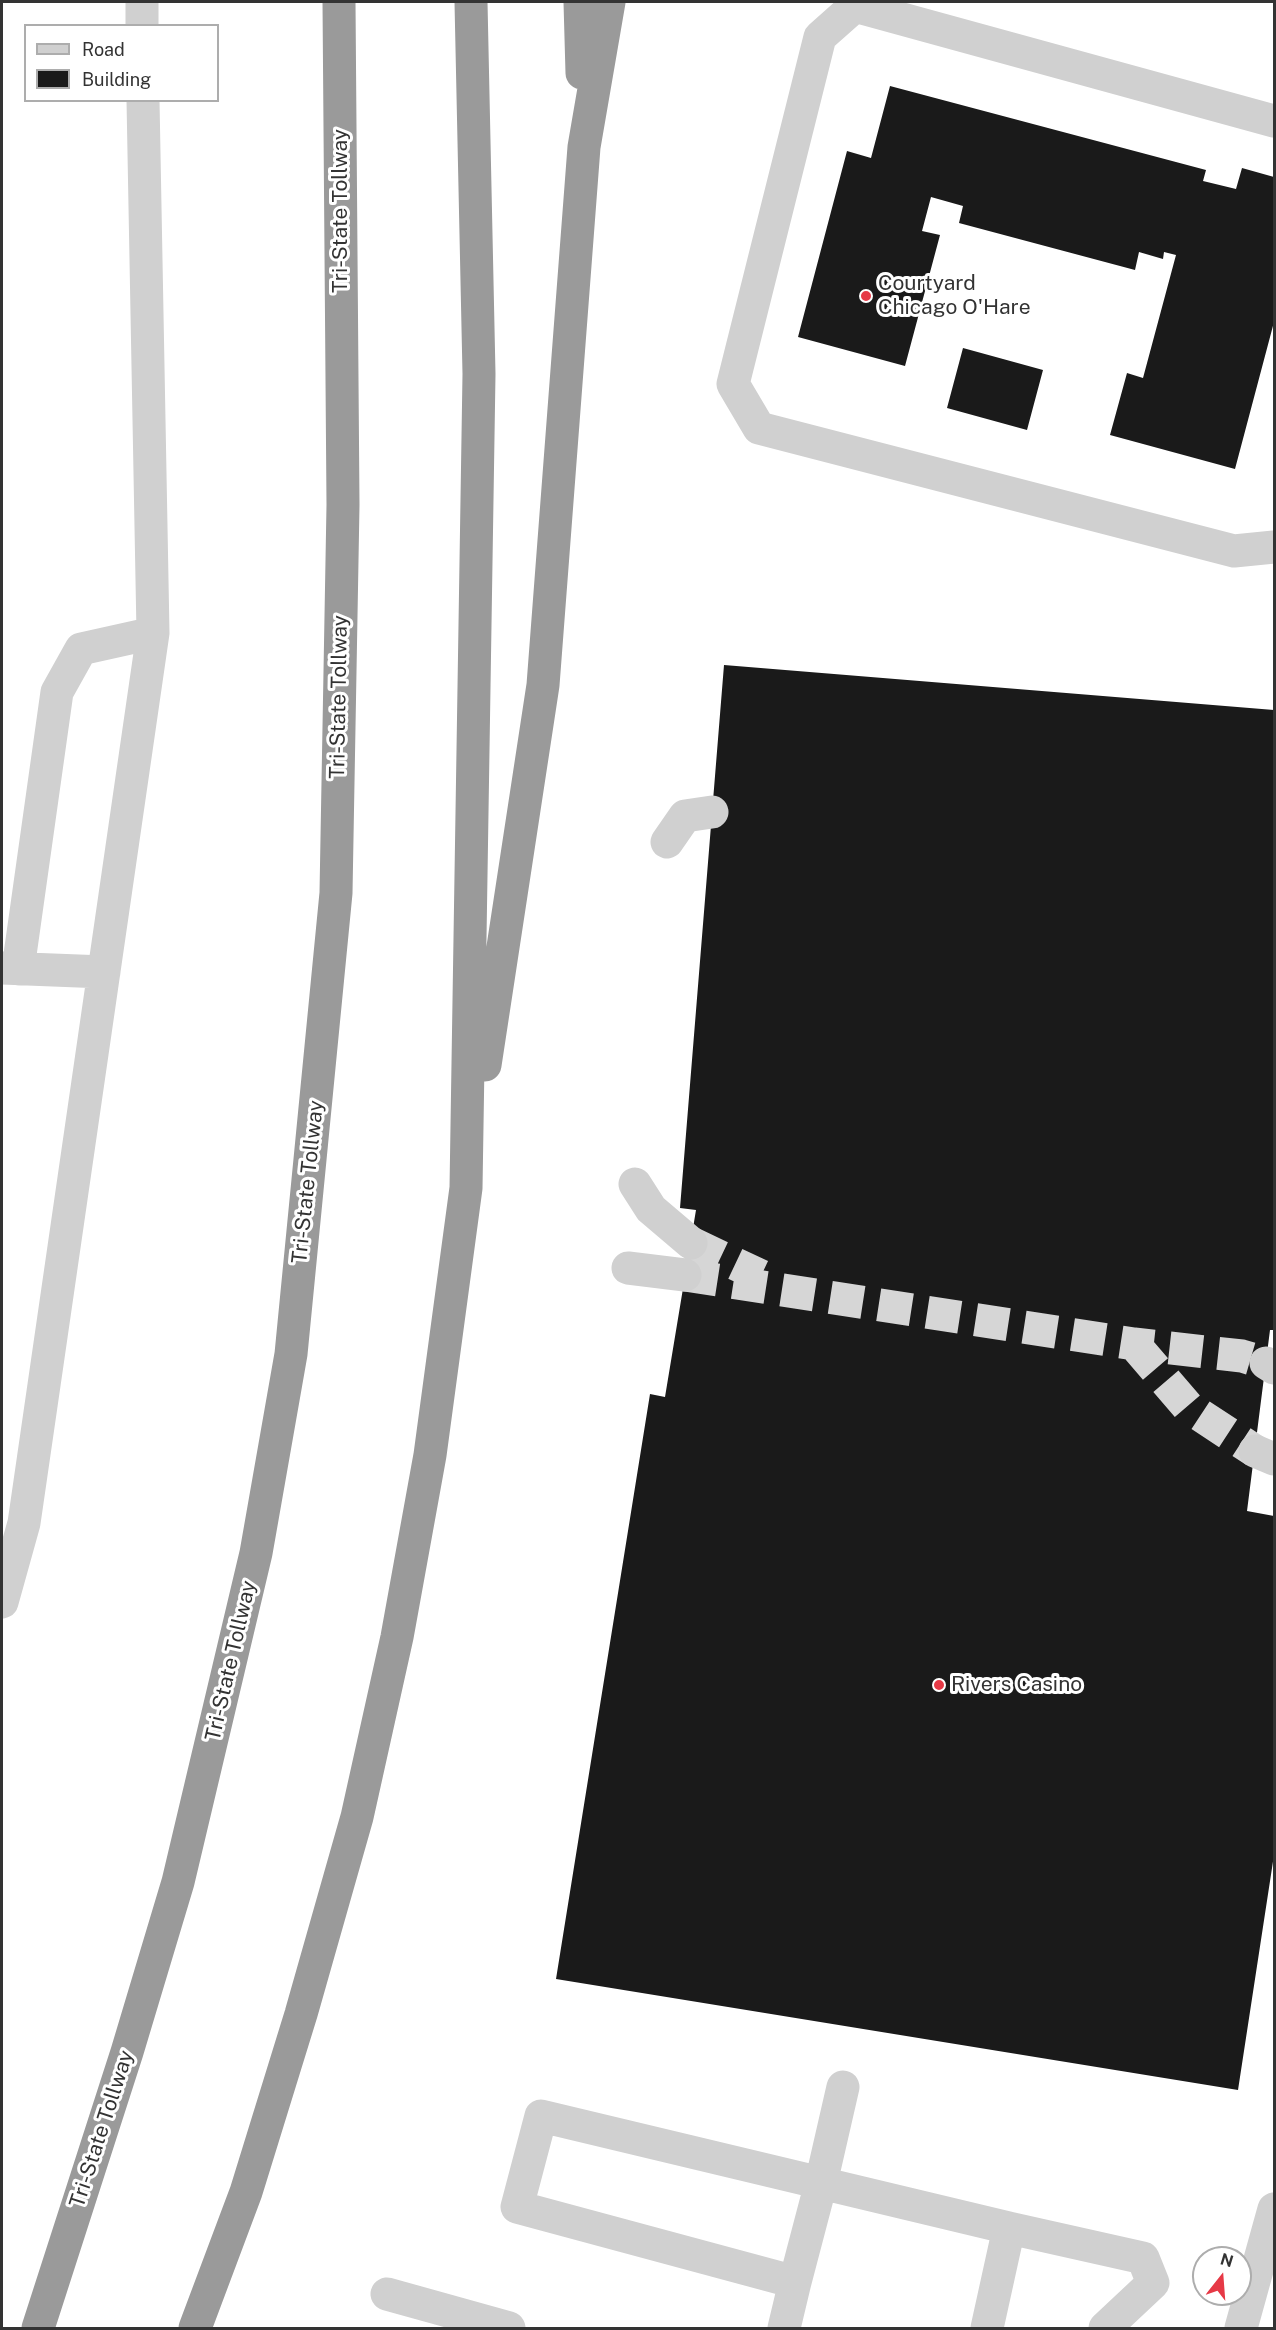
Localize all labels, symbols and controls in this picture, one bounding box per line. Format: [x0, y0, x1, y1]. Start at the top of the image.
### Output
legend [24, 24, 219, 102]
text: Road [82, 39, 125, 60]
text: Building [82, 69, 151, 90]
street label: Tri-State Tollway [328, 129, 354, 293]
place label: Courtyard Chicago O'Hare [878, 271, 1031, 321]
marker: Courtyard Chicago O'Hare [859, 289, 873, 303]
street label: Tri-State Tollway [325, 615, 353, 779]
street label: Tri-State Tollway [287, 1099, 329, 1265]
street label: Tri-State Tollway [200, 1578, 262, 1744]
place label: Rivers Casino [951, 1672, 1082, 1698]
marker: Rivers Casino [932, 1678, 946, 1692]
street label: Tri-State Tollway [65, 2047, 139, 2211]
north arrow [1192, 2246, 1252, 2306]
text: N [1218, 2249, 1236, 2271]

